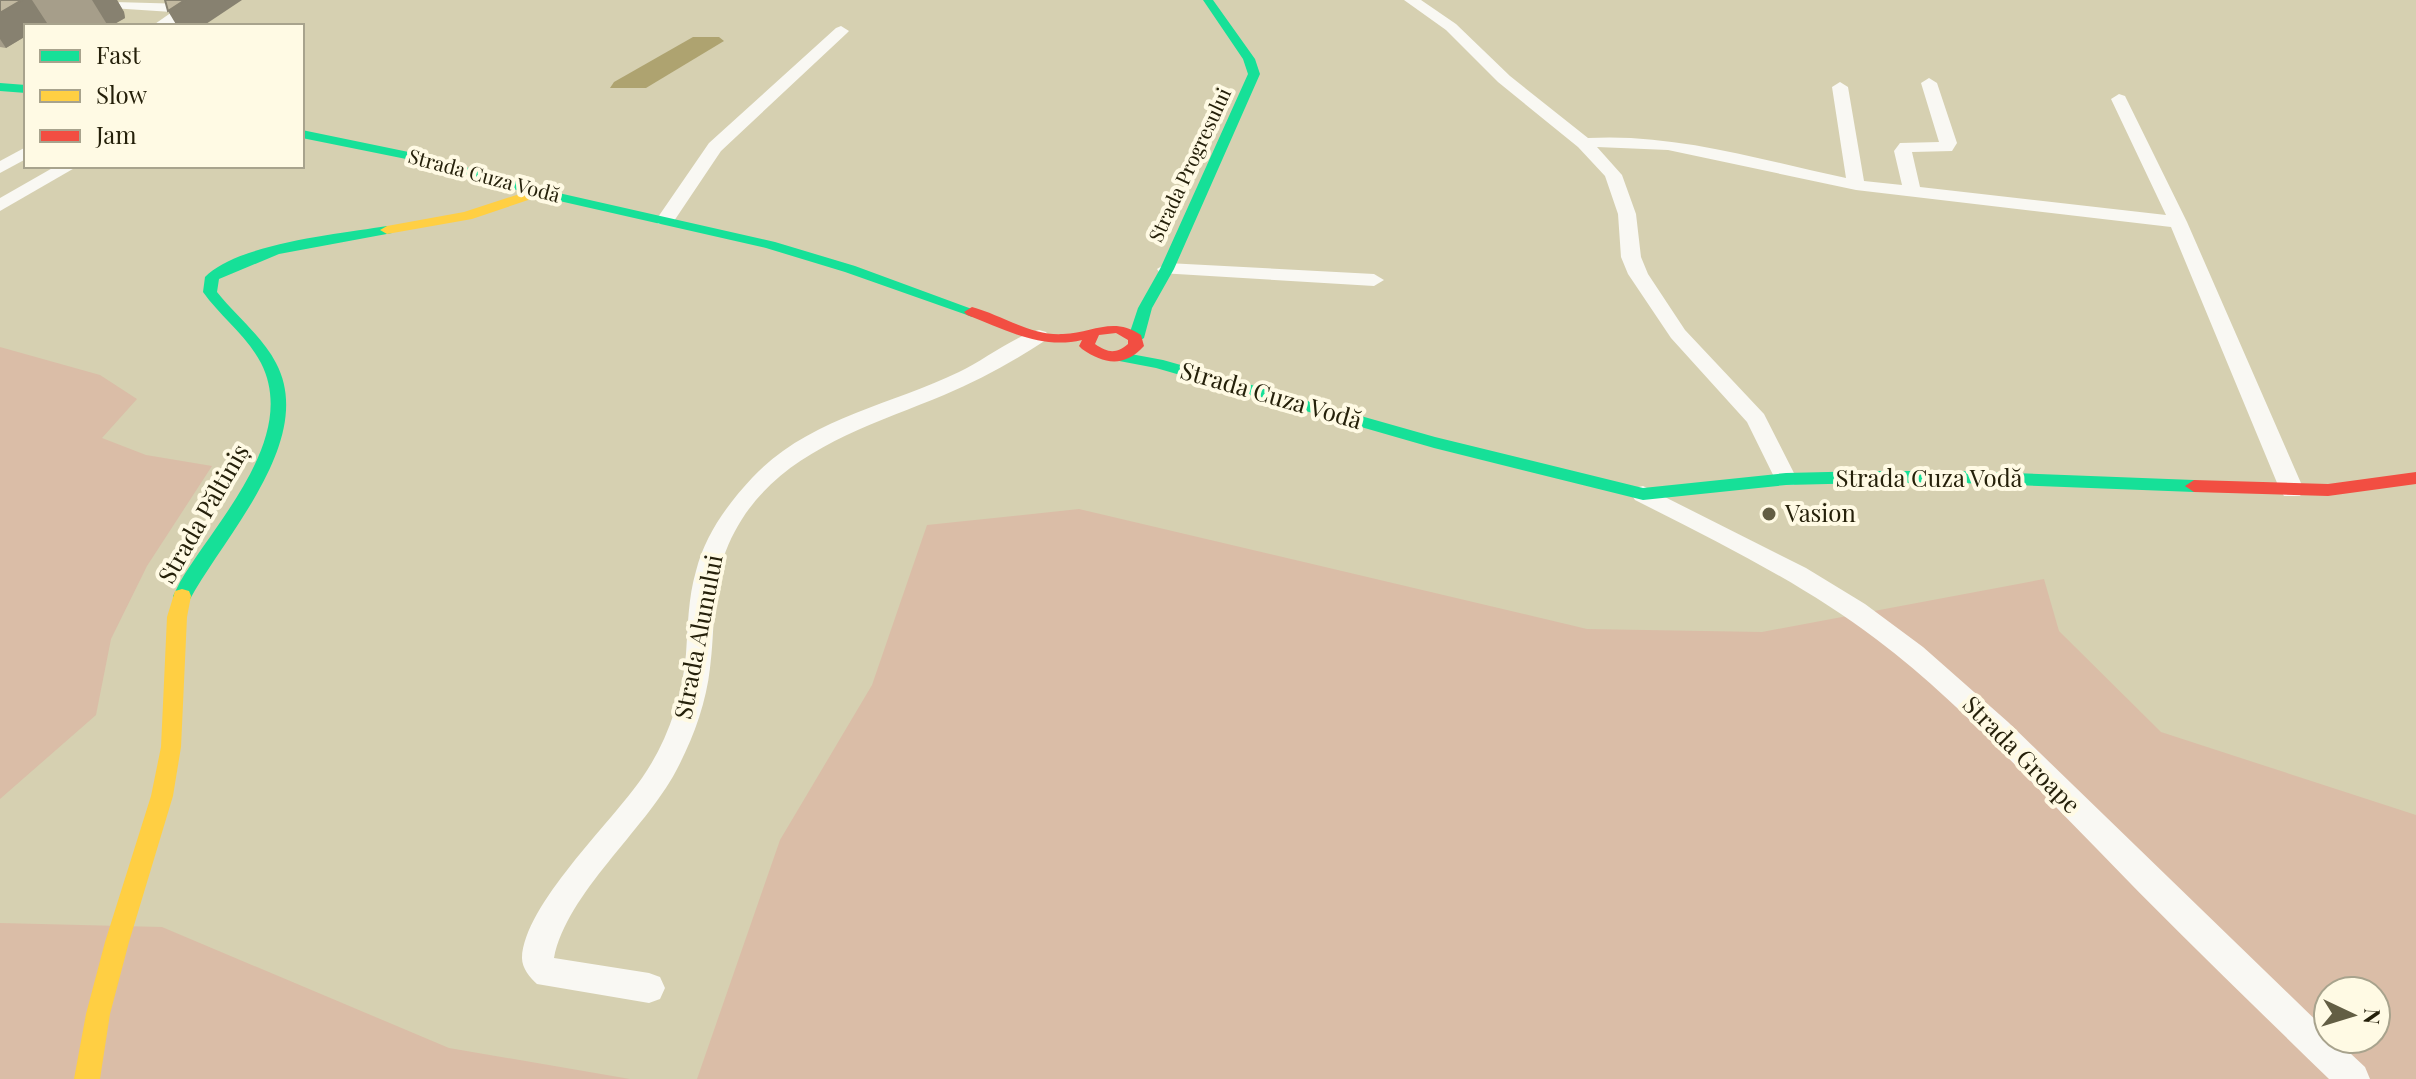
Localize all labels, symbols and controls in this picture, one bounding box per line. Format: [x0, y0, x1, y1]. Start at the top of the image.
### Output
legend [24, 24, 304, 168]
text: Fast [96, 38, 141, 70]
text: Slow [96, 78, 148, 110]
street label: Strada Progresului [1141, 83, 1236, 246]
text: Jam [95, 118, 137, 150]
street label: Strada Cuza Vodă [406, 141, 563, 208]
street label: Strada Cuza Vodă [1177, 353, 1366, 435]
street label: Strada Păltiniș [149, 437, 255, 589]
street label: Strada Cuza Vodă [1835, 461, 2023, 493]
place label: Vasion [1784, 496, 1856, 528]
marker: Vasion [1760, 505, 1778, 523]
street label: Strada Alunului [665, 552, 729, 722]
street label: Strada Groape [1957, 688, 2088, 819]
north arrow [2312, 975, 2392, 1055]
text: N [2357, 1007, 2388, 1026]

